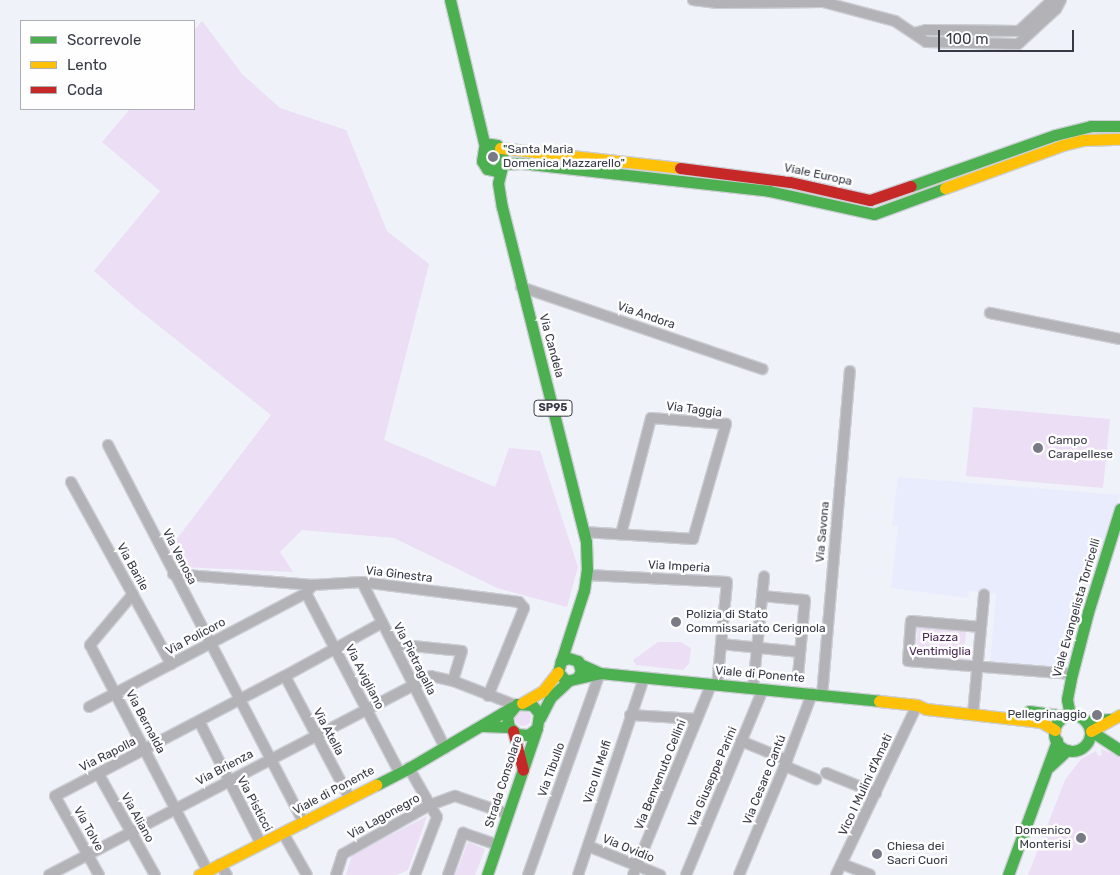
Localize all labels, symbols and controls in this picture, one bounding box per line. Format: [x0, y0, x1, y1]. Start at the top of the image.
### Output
legend [20, 20, 195, 110]
scale bar [940, 20, 1076, 52]
text: 100 m [946, 30, 988, 48]
text: Scorrevole [67, 31, 141, 49]
text: Lento [67, 56, 107, 74]
text: Coda [67, 81, 103, 99]
place label: "Santa Maria Domenica Mazzarello" [503, 143, 625, 171]
marker: "Santa Maria Domenica Mazzarello" [487, 151, 499, 163]
street label: Viale Europa [783, 161, 853, 189]
street label: Via Andora [615, 299, 677, 333]
street label: Via Candela [536, 312, 566, 380]
road number: SP95 [533, 399, 573, 416]
street label: Via Taggia [665, 399, 723, 421]
place label: Campo Carapellese [1048, 434, 1113, 462]
marker: Campo Carapellese [1032, 442, 1044, 454]
street label: Via Savona [813, 501, 833, 563]
street label: Via Venosa [159, 526, 199, 588]
street label: Viale Evangelista Torricelli [1050, 537, 1104, 679]
street label: Via Barile [113, 541, 151, 593]
street label: Via Imperia [648, 558, 710, 576]
street label: Via Ginestra [365, 564, 433, 586]
place label: Polizia di Stato Commissariato Cerignola [686, 608, 826, 636]
street label: Via Policoro [164, 615, 228, 659]
marker: Polizia di Stato Commissariato Cerignola [670, 616, 682, 628]
street label: Via Pietragalla [390, 620, 438, 698]
park label: Piazza Ventimiglia [909, 631, 971, 659]
street label: Via Avigliano [341, 642, 387, 712]
street label: Viale di Ponente [715, 664, 805, 686]
street label: Via Bernalda [122, 688, 168, 756]
street label: Via Atella [309, 706, 347, 758]
place label: Pellegrinaggio [1007, 708, 1087, 722]
marker: Pellegrinaggio [1091, 709, 1103, 721]
street label: Via Benvenuto Cellini [632, 718, 690, 832]
street label: Via Giuseppe Parini [685, 725, 741, 829]
street label: Vico I Mulini d'Amati [836, 732, 896, 838]
street label: Via Cesare Cantú [740, 733, 790, 827]
street label: Strada Consolare [482, 734, 526, 830]
street label: Via Rapolla [77, 735, 139, 775]
street label: Vico III Melfi [581, 739, 615, 805]
street label: Via Tibullo [535, 741, 569, 799]
street label: Via Brienza [194, 747, 256, 789]
street label: Viale di Ponente [291, 764, 377, 818]
street label: Via Pisticci [233, 774, 275, 834]
street label: Via Aliano [117, 790, 157, 846]
street label: Via Lagonegro [345, 791, 423, 843]
street label: Via Tolve [70, 804, 106, 854]
place label: Domenico Monterisi [1015, 824, 1071, 852]
street label: Via Ovidio [600, 832, 656, 866]
marker: Domenico Monterisi [1075, 832, 1087, 844]
place label: Chiesa dei Sacri Cuori [887, 840, 948, 868]
marker: Chiesa dei Sacri Cuori [871, 848, 883, 860]

